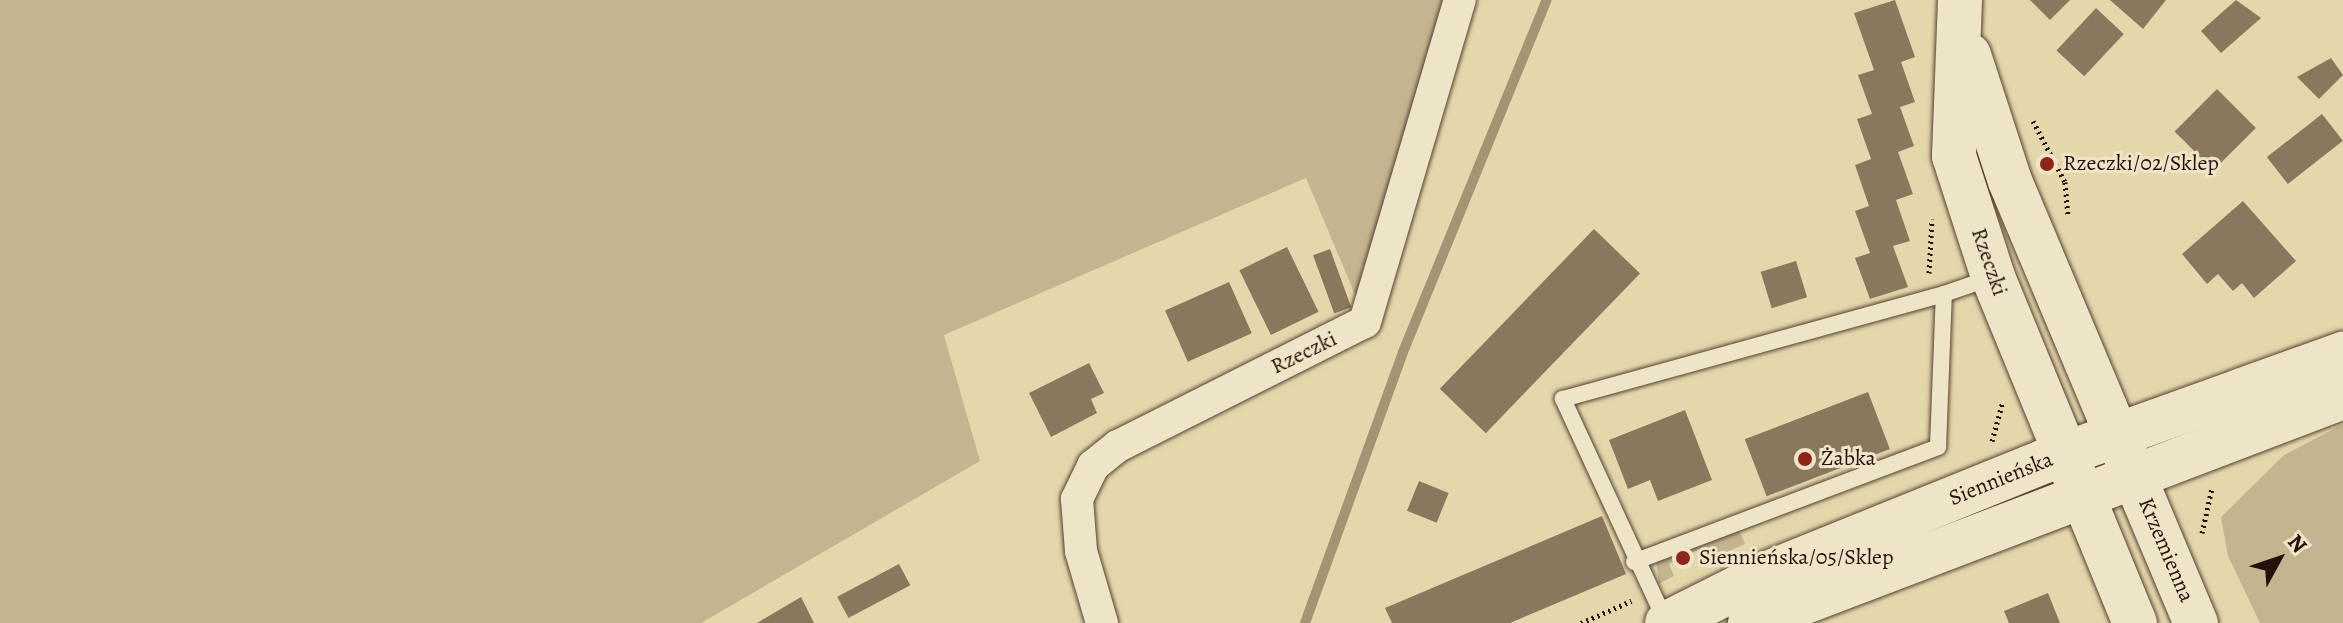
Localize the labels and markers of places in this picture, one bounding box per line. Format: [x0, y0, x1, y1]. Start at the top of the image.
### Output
place label: Rzeczki/02/Sklep [2063, 151, 2219, 177]
marker: Rzeczki/02/Sklep [2038, 155, 2056, 173]
place label: Żabka [1821, 446, 1876, 472]
marker: Żabka [1796, 450, 1814, 468]
place label: Siennieńska/05/Sklep [1699, 545, 1894, 571]
marker: Siennieńska/05/Sklep [1674, 549, 1692, 567]

